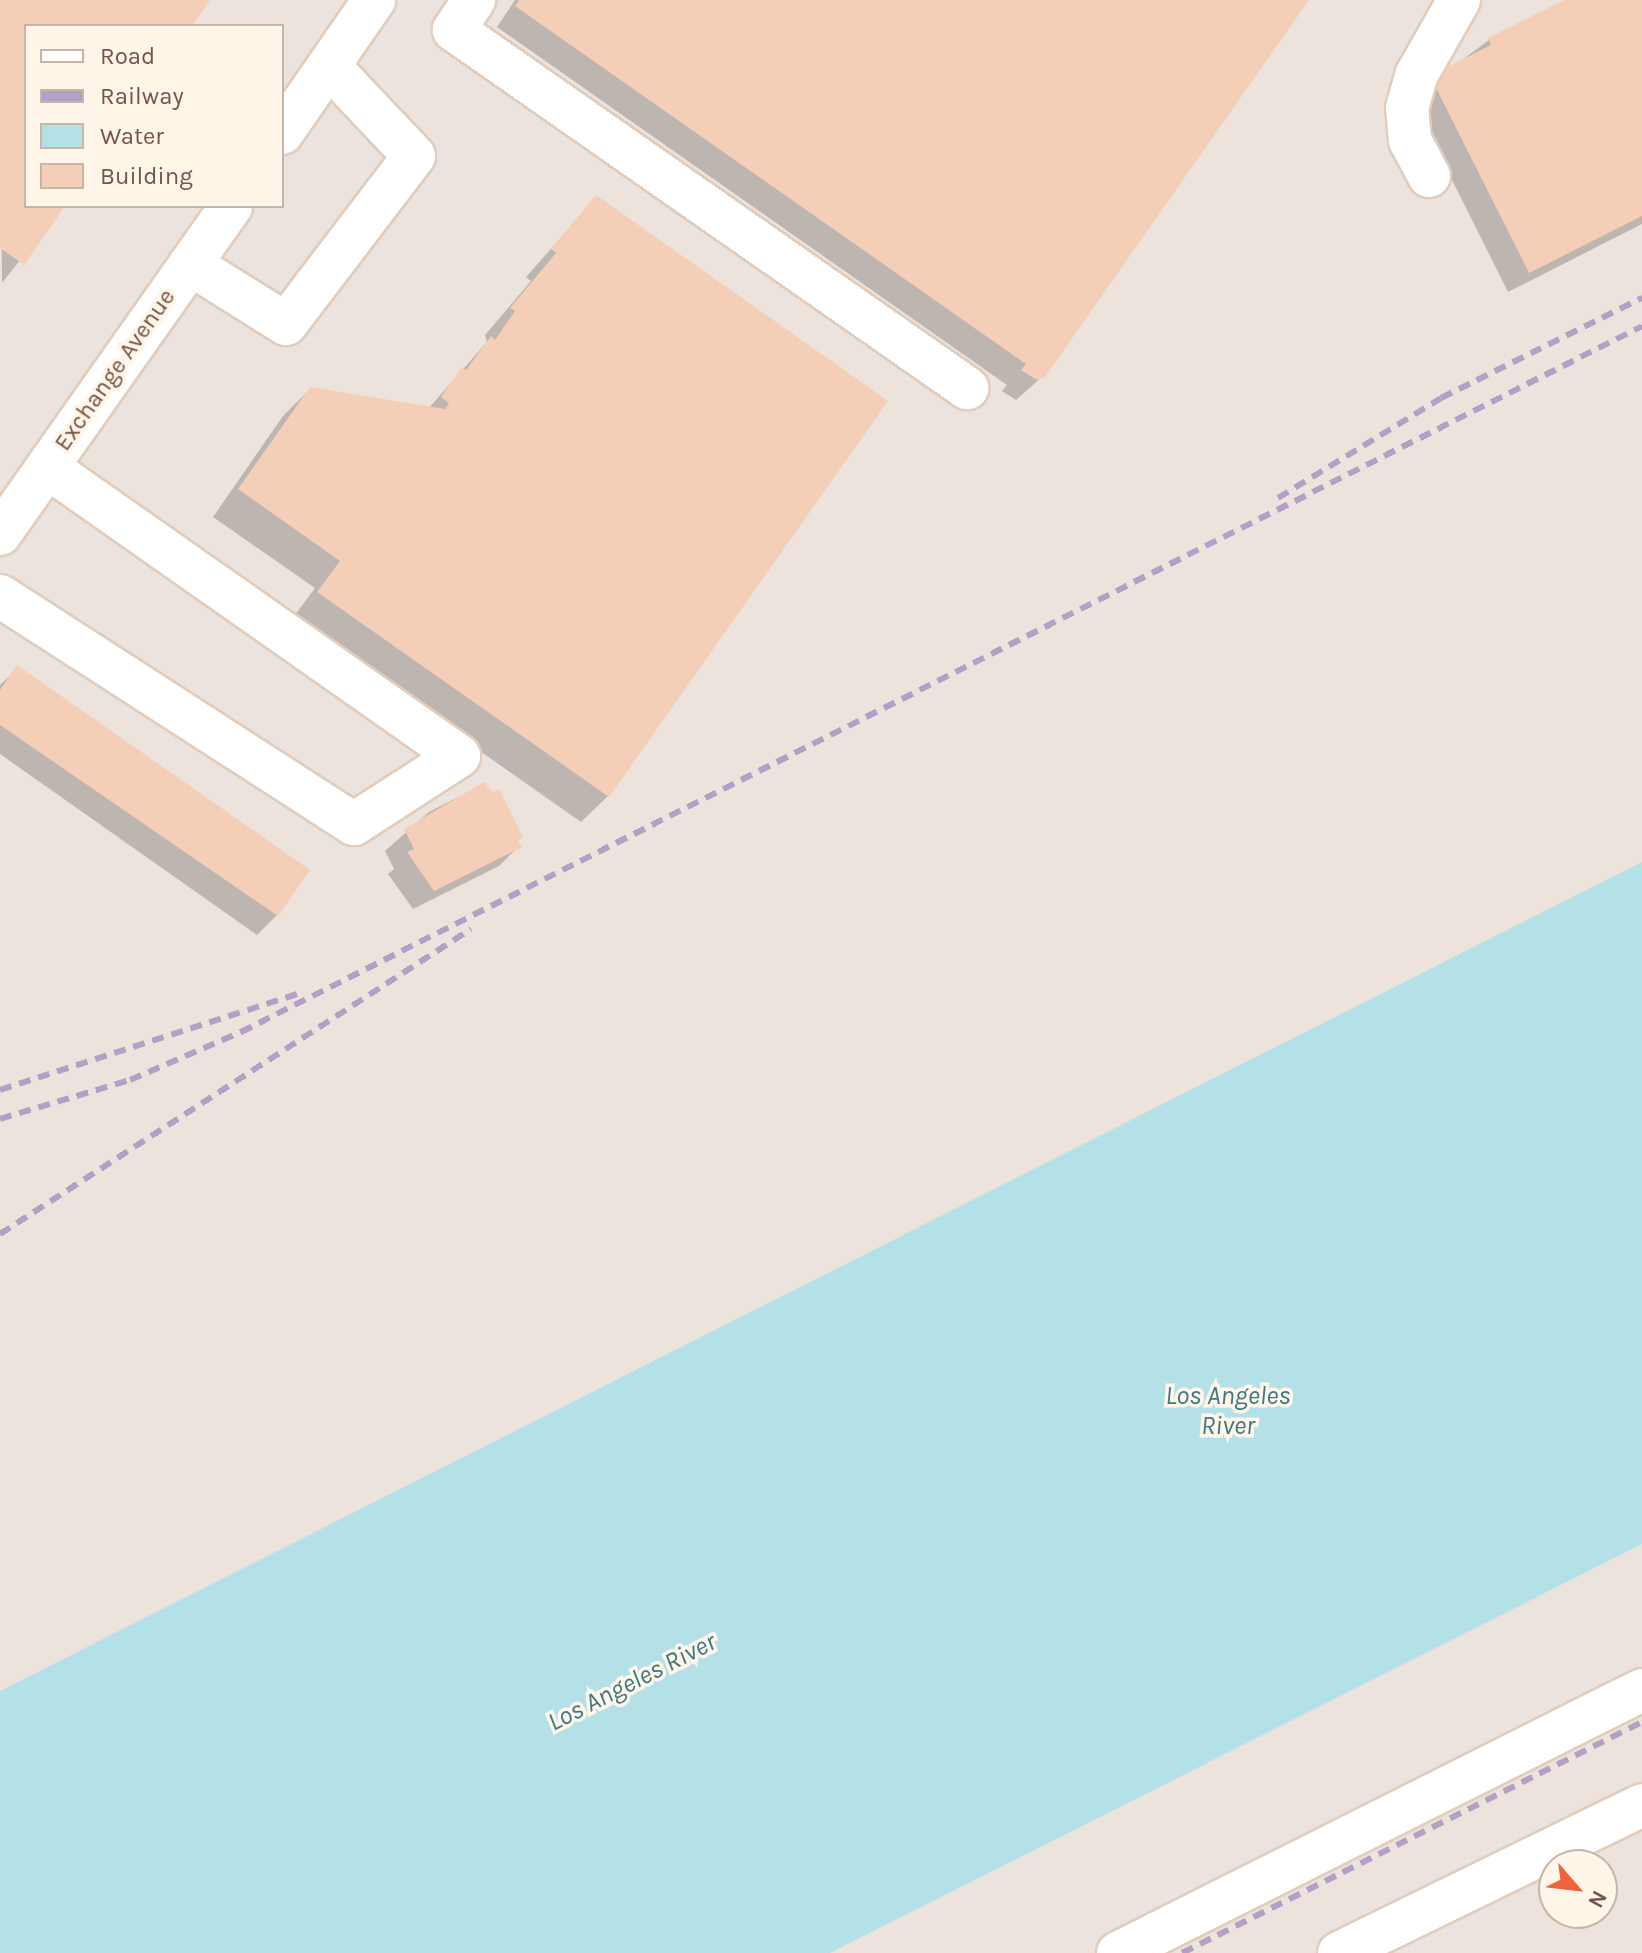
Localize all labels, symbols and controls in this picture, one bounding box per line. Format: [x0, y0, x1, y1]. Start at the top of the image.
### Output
legend [24, 24, 284, 208]
text: Road [100, 42, 155, 70]
text: Railway [100, 82, 184, 110]
text: Water [100, 122, 164, 150]
text: Building [100, 162, 193, 190]
street label: Exchange Avenue [48, 284, 182, 456]
water label: Los Angeles River [1165, 1380, 1291, 1442]
water label: Los Angeles River [543, 1626, 721, 1738]
north arrow [1538, 1849, 1618, 1929]
text: N [1582, 1886, 1613, 1912]

